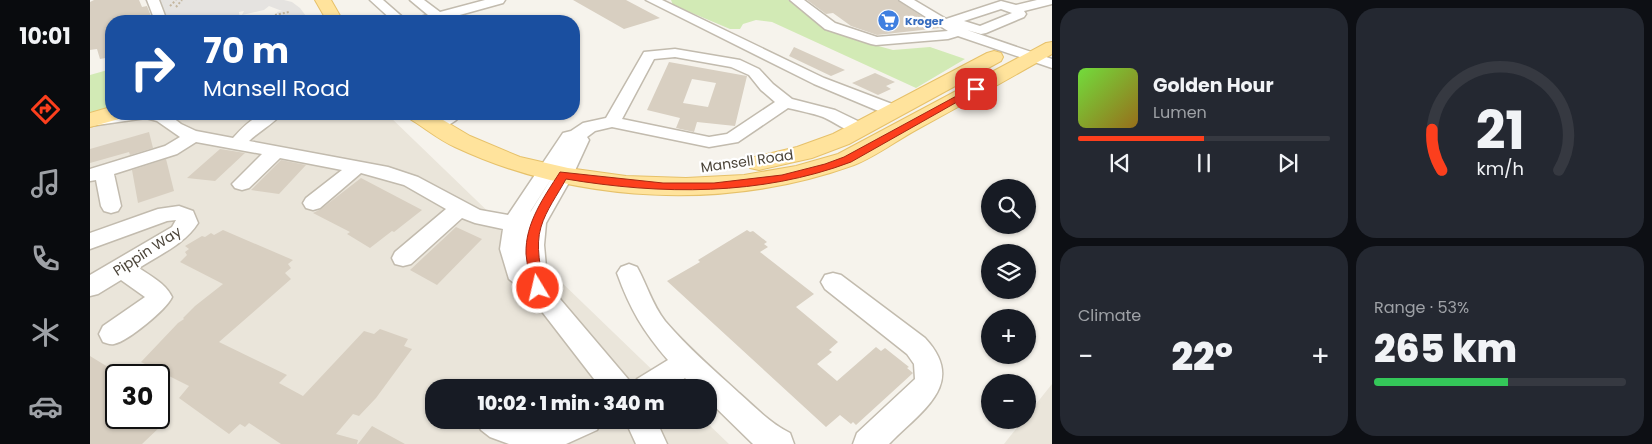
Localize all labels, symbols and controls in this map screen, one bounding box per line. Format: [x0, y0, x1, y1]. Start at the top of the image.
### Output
supermarket icon: Kroger [877, 9, 901, 33]
place label: Kroger [905, 13, 944, 29]
text: 10:01 [19, 21, 71, 52]
text: 70 m [203, 26, 289, 75]
icon: right [120, 35, 185, 100]
pin [955, 68, 997, 110]
text: Golden Hour [1153, 72, 1274, 99]
text: Mansell Road [203, 73, 350, 104]
icon: arrive [962, 75, 990, 103]
icon: directions [28, 92, 63, 127]
text: 21 [1475, 94, 1525, 167]
text: Lumen [1153, 101, 1207, 124]
street label: Mansell Road [699, 145, 795, 177]
icon: previous [1106, 149, 1134, 177]
icon: pause [1190, 149, 1218, 177]
icon: next [1274, 149, 1302, 177]
text: km/h [1476, 156, 1524, 181]
icon: music [28, 166, 63, 201]
map controls [981, 179, 1036, 429]
button: search [981, 179, 1036, 234]
street label: Pippin Way [109, 221, 185, 281]
icon: phone [28, 241, 63, 276]
button: layers [981, 244, 1036, 299]
position arrow [511, 261, 563, 313]
text: Range · 53% [1374, 296, 1469, 319]
text: Climate [1078, 304, 1141, 327]
button: + [981, 309, 1036, 364]
icon: climate [28, 315, 63, 350]
text: 265 km [1374, 322, 1517, 375]
text: 22° [1171, 330, 1233, 383]
text: − [1078, 337, 1093, 376]
text: + [1311, 337, 1330, 376]
speed limit sign: 30 [105, 364, 170, 429]
button: − [981, 374, 1036, 429]
icon: car [28, 389, 63, 424]
text: 10:02 · 1 min · 340 m [478, 390, 664, 417]

